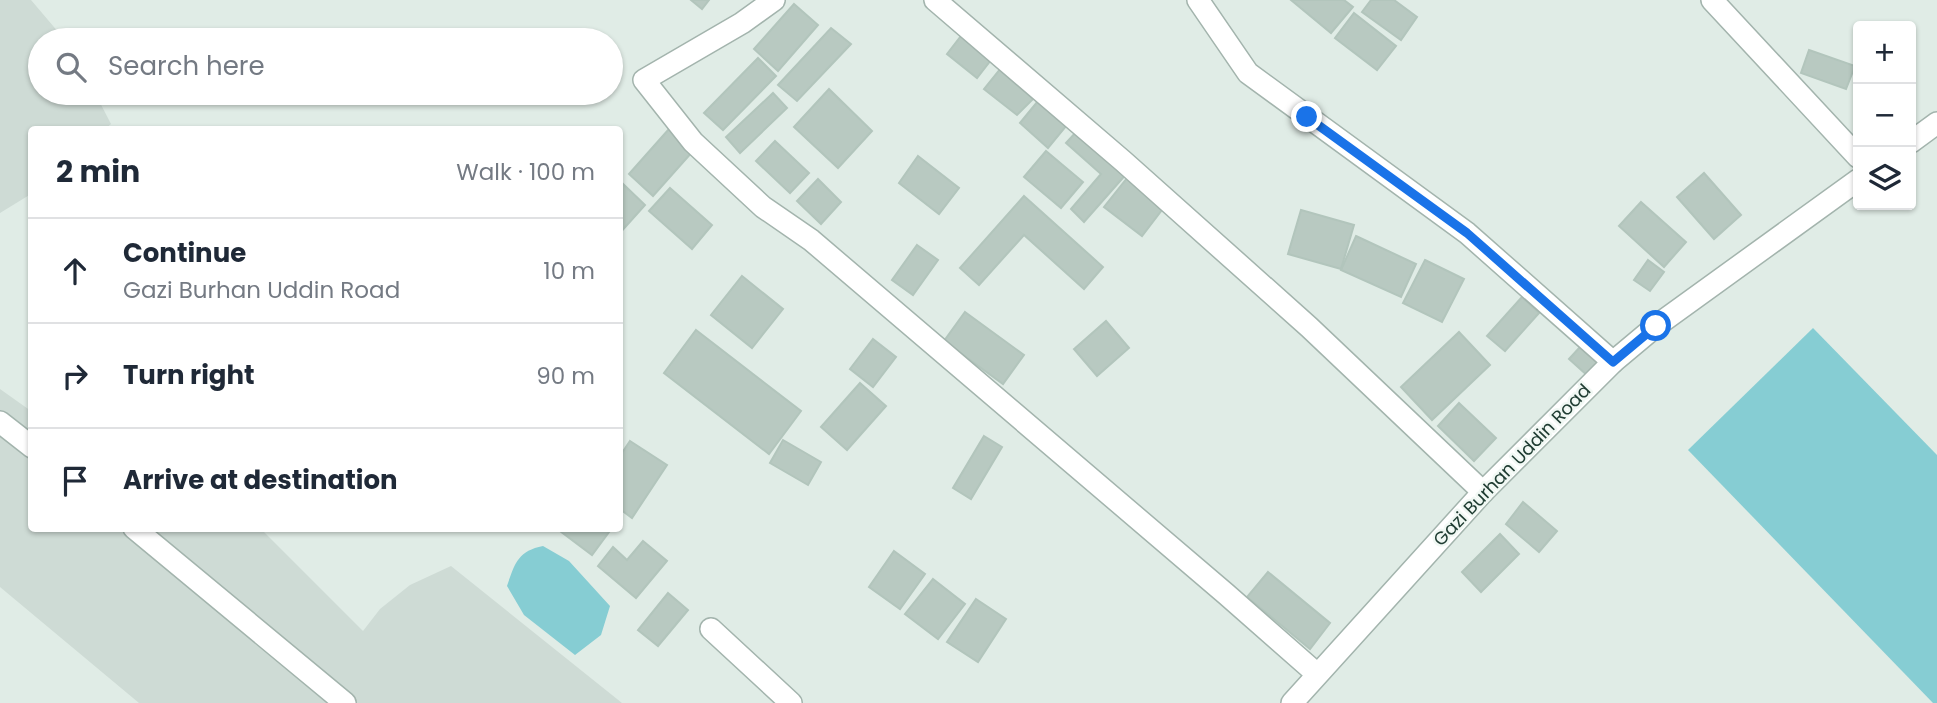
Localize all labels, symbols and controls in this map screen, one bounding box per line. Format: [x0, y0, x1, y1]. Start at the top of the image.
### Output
map controls [1853, 21, 1916, 210]
button: + [1853, 21, 1916, 84]
search box [28, 28, 623, 105]
icon: search [52, 48, 90, 86]
text: Search here [108, 48, 265, 84]
button: − [1853, 84, 1916, 147]
route end [1291, 101, 1322, 132]
button: layers [1853, 147, 1916, 210]
text: 2 min [56, 150, 140, 193]
text: Walk · 100 m [456, 156, 595, 188]
text: Continue [123, 235, 246, 271]
icon: ahead [56, 252, 94, 290]
text: 10 m [543, 255, 595, 287]
text: Gazi Burhan Uddin Road [123, 274, 400, 306]
route start [1640, 310, 1671, 341]
icon: right [56, 357, 94, 395]
text: Turn right [123, 357, 255, 393]
text: 90 m [536, 360, 595, 392]
street label: Gazi Burhan Uddin Road [1427, 378, 1596, 551]
icon: arrive [56, 462, 94, 500]
text: Arrive at destination [123, 462, 398, 498]

